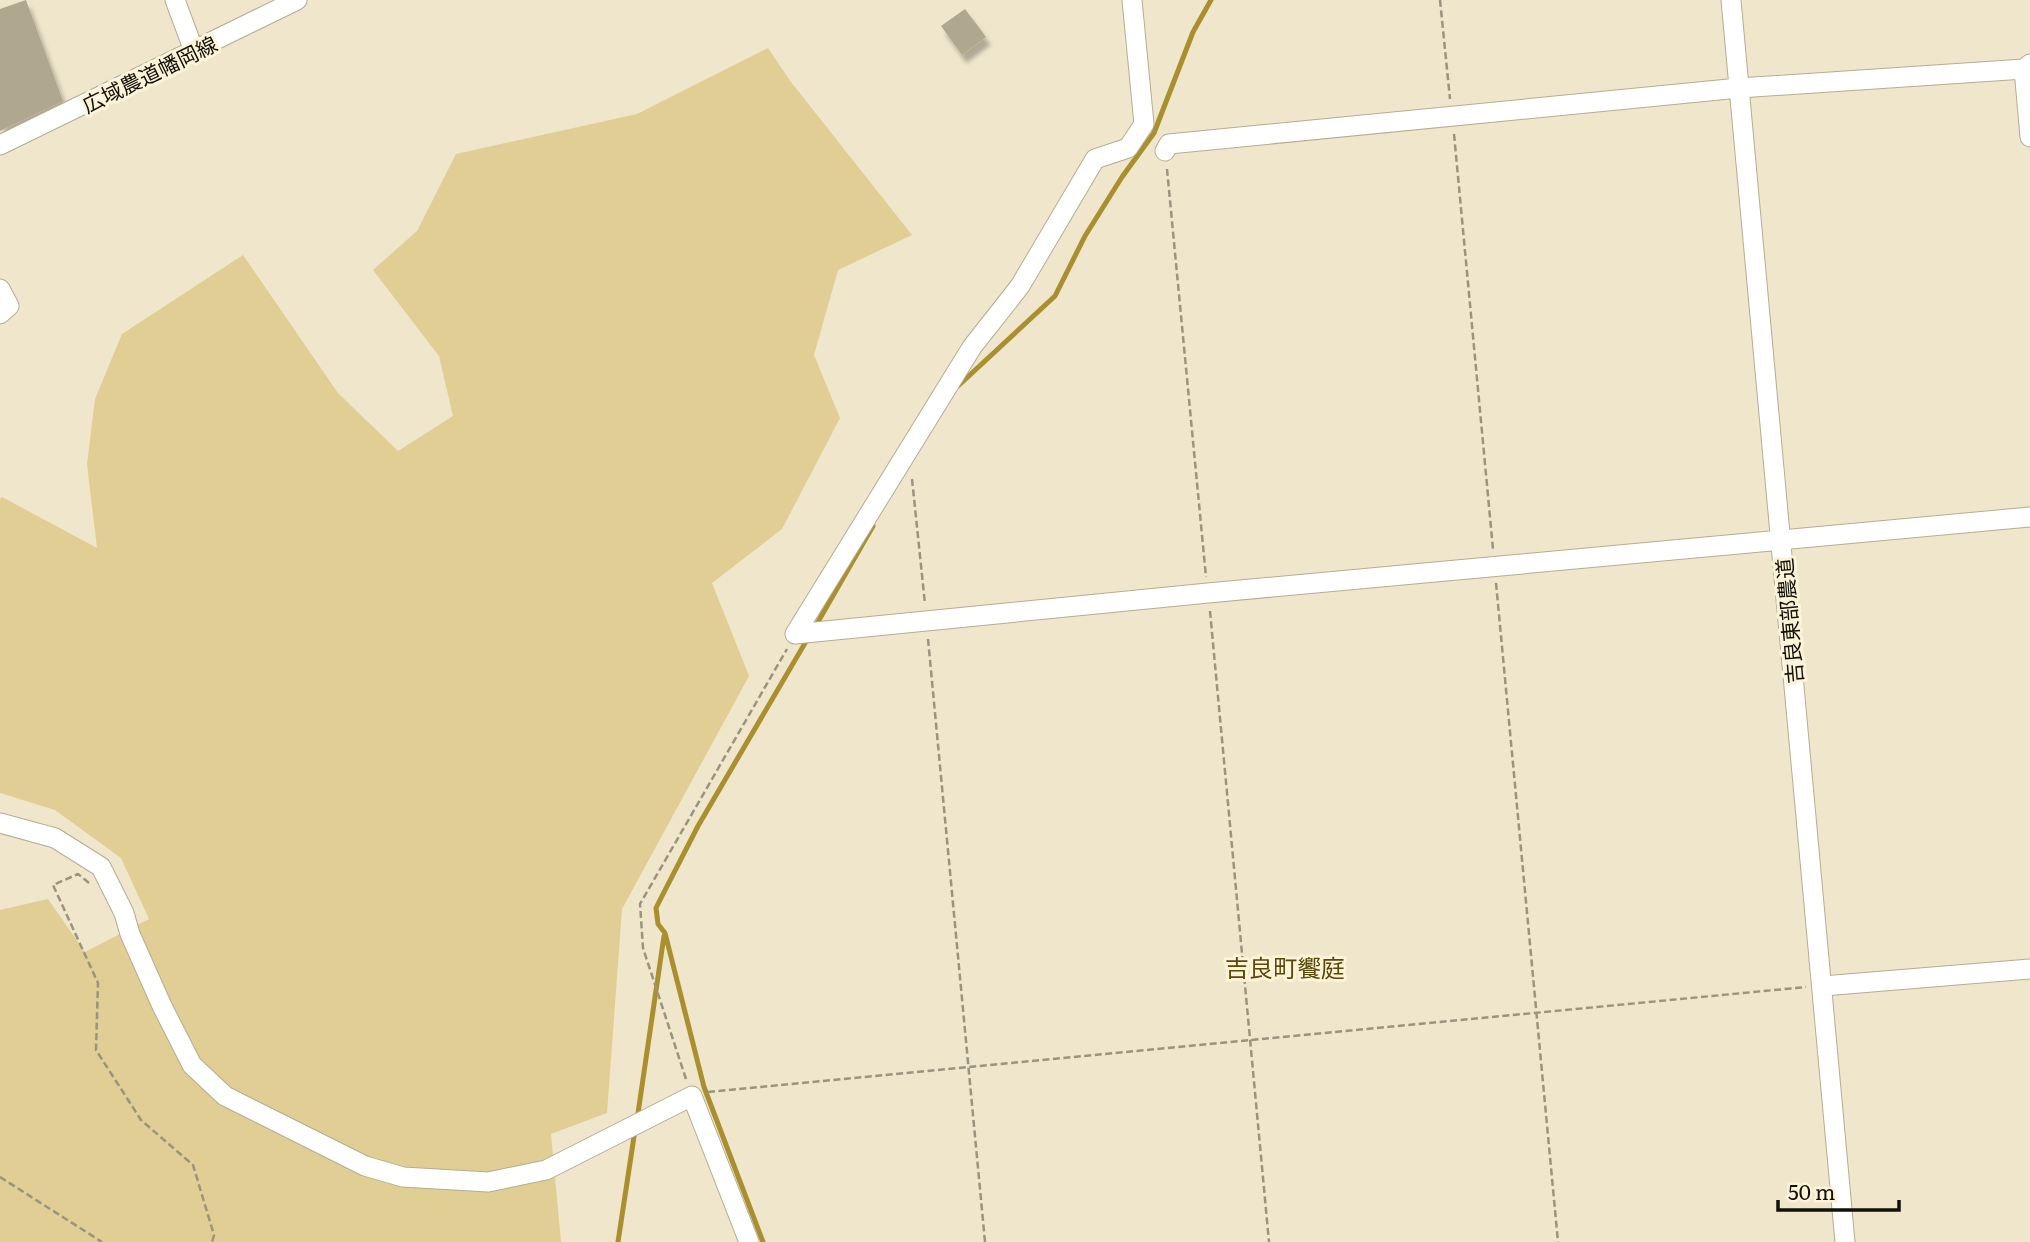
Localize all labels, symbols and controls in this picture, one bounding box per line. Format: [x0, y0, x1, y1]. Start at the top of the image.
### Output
street label: 広域農道幡岡線 [76, 27, 222, 119]
street label: 吉良東部農道 [1767, 557, 1809, 685]
district label: 吉良町饗庭 [1225, 949, 1345, 984]
scale bar [1778, 1168, 1899, 1212]
text: 50 m [1788, 1175, 1835, 1206]

